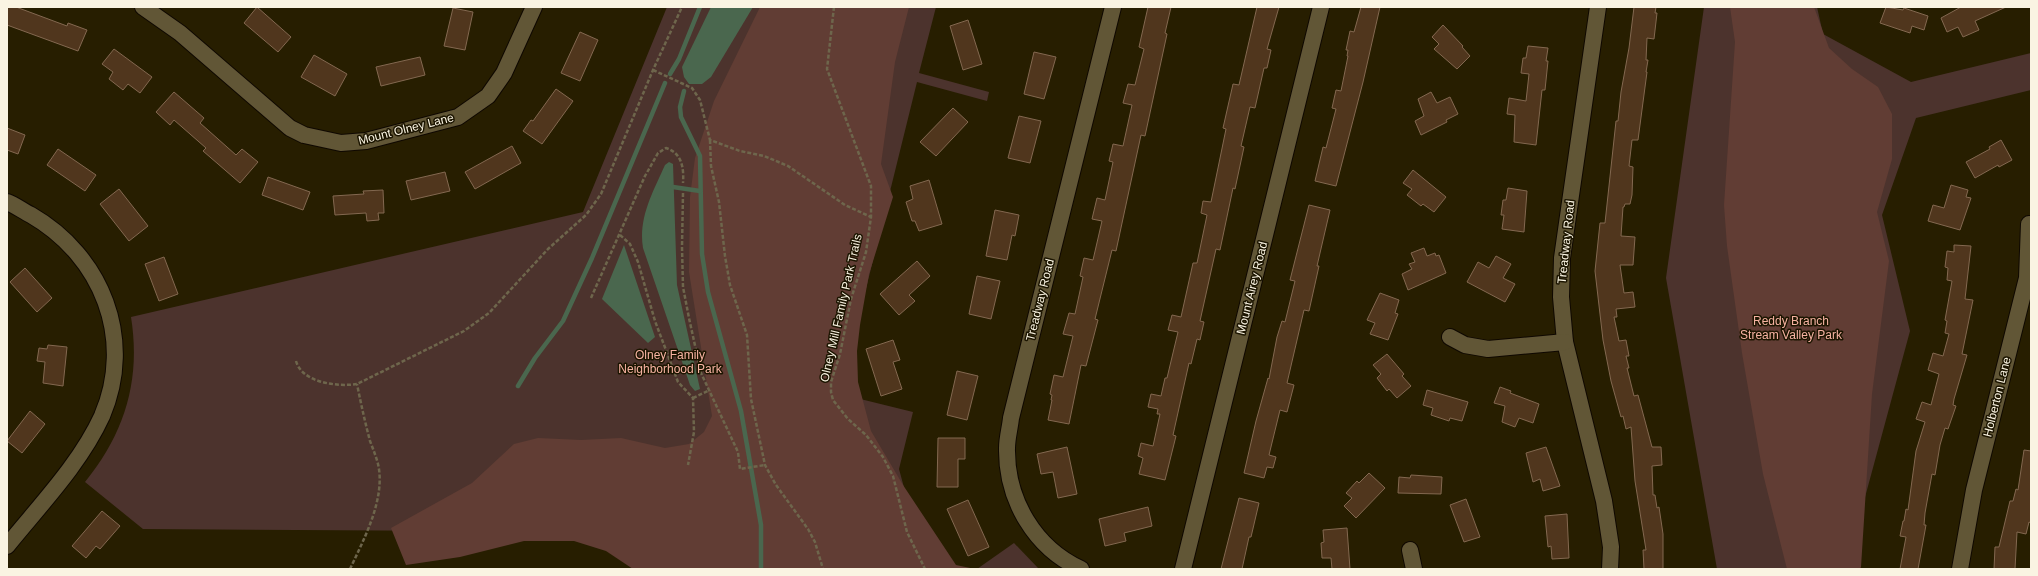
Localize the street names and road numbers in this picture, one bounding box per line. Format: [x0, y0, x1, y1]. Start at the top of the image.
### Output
street label: Mount Olney Lane [357, 110, 456, 148]
street label: Treadway Road [1555, 199, 1577, 285]
street label: Olney Mill Family Park Trails [817, 233, 865, 383]
street label: Mount Airey Road [1234, 240, 1270, 336]
street label: Treadway Road [1023, 257, 1057, 343]
street label: Holberton Lane [1980, 355, 2014, 439]

